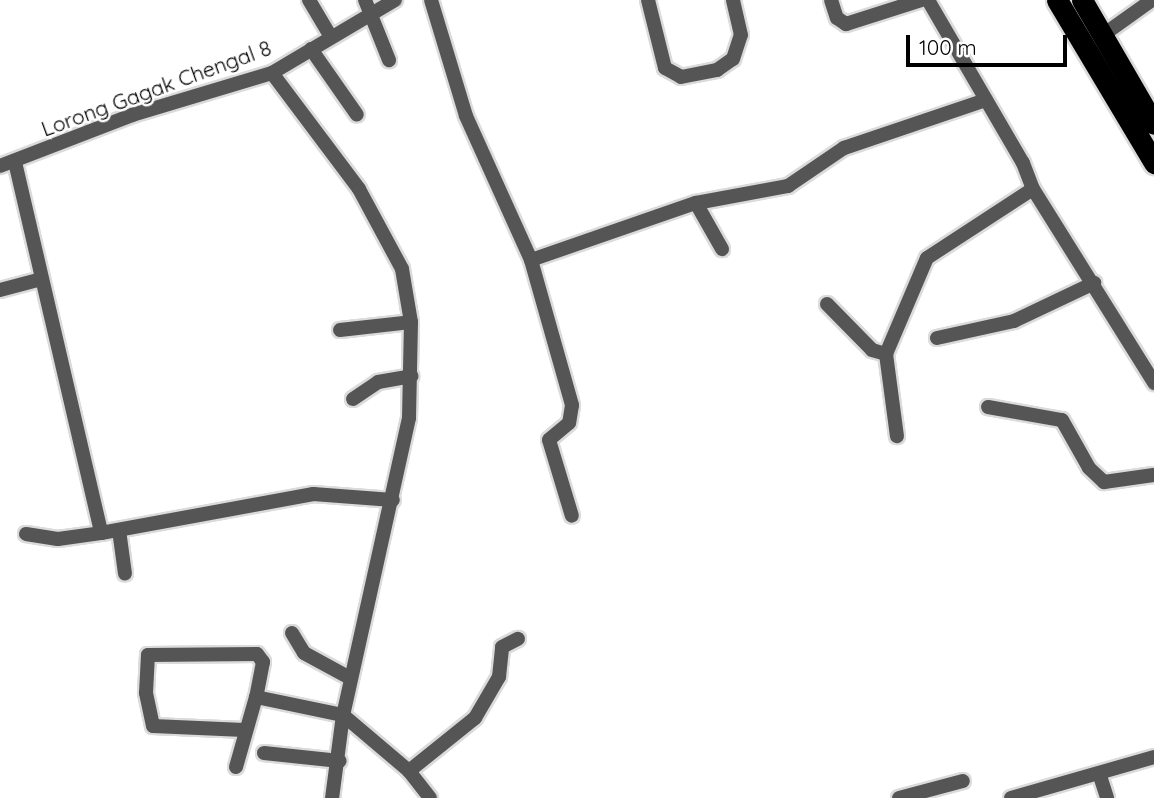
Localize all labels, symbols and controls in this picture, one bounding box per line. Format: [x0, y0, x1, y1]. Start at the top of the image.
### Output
scale bar [909, 21, 1070, 65]
text: 100 m [919, 34, 977, 60]
street label: Lorong Gagak Chengal 8 [38, 35, 274, 141]

